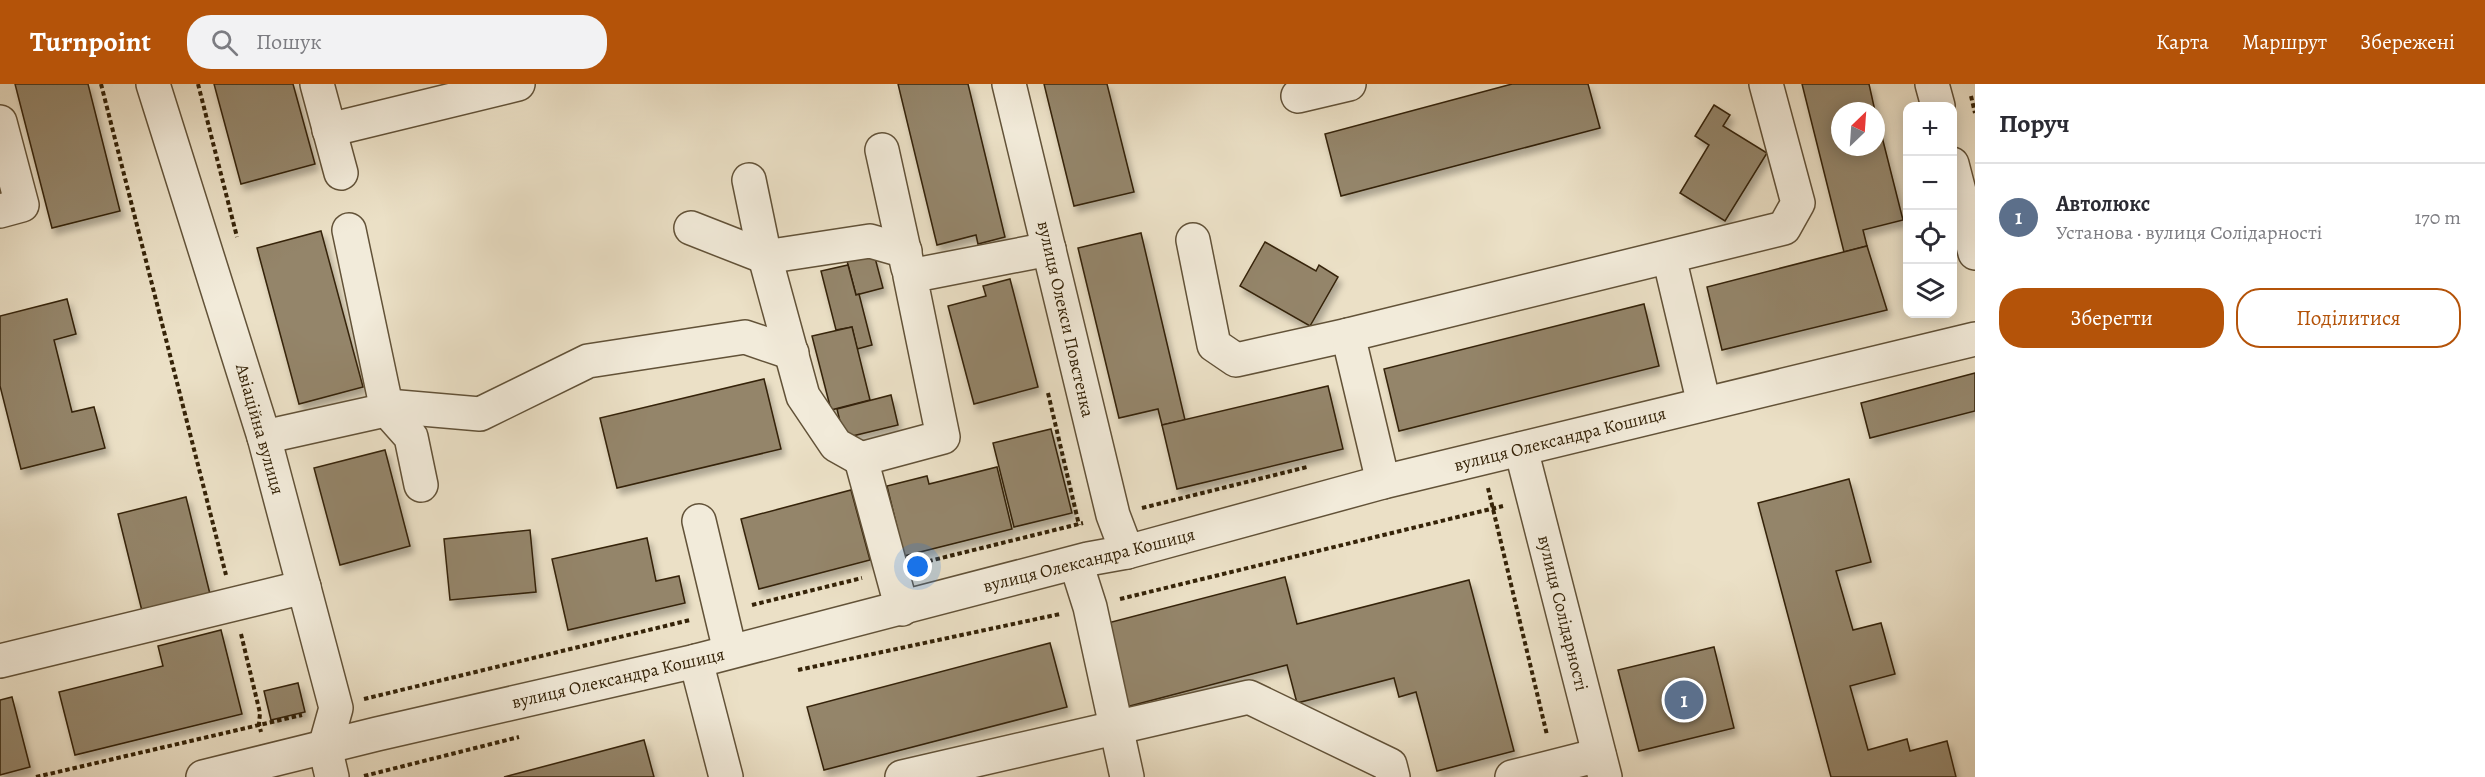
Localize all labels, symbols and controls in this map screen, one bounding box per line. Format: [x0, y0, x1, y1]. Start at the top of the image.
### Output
search box [187, 15, 607, 69]
text: Turnpoint [30, 23, 151, 61]
icon: search [208, 26, 241, 59]
text: Пошук [256, 27, 322, 57]
text: Карта [2156, 28, 2209, 56]
text: Маршрут [2242, 28, 2327, 56]
text: Збережені [2360, 28, 2455, 56]
north arrow [1831, 102, 1885, 156]
map controls [1903, 102, 1957, 318]
button: + [1903, 102, 1957, 156]
text: Поруч [1999, 106, 2070, 141]
button: − [1903, 156, 1957, 210]
text: Автолюкс [2056, 189, 2150, 219]
text: 1 [2015, 204, 2022, 231]
text: 170 m [2415, 204, 2461, 231]
button: locate [1903, 210, 1957, 264]
street label: вулиця Олекси Повстенка [1032, 218, 1100, 420]
text: Установа · вулиця Солідарності [2056, 219, 2322, 246]
button: layers [1903, 264, 1957, 318]
button: Зберегти [1999, 288, 2224, 348]
button: Поділитися [2236, 288, 2461, 348]
street label: Авіаційна вулиця [230, 360, 290, 497]
street label: вулиця Олександра Кошиця [1452, 401, 1668, 477]
street label: вулиця Олександра Кошиця [981, 522, 1197, 598]
street label: вулиця Солідарності [1532, 533, 1594, 693]
your location [903, 552, 932, 581]
street label: вулиця Олександра Кошиця [509, 642, 727, 714]
pin: 1 [1664, 678, 1704, 722]

